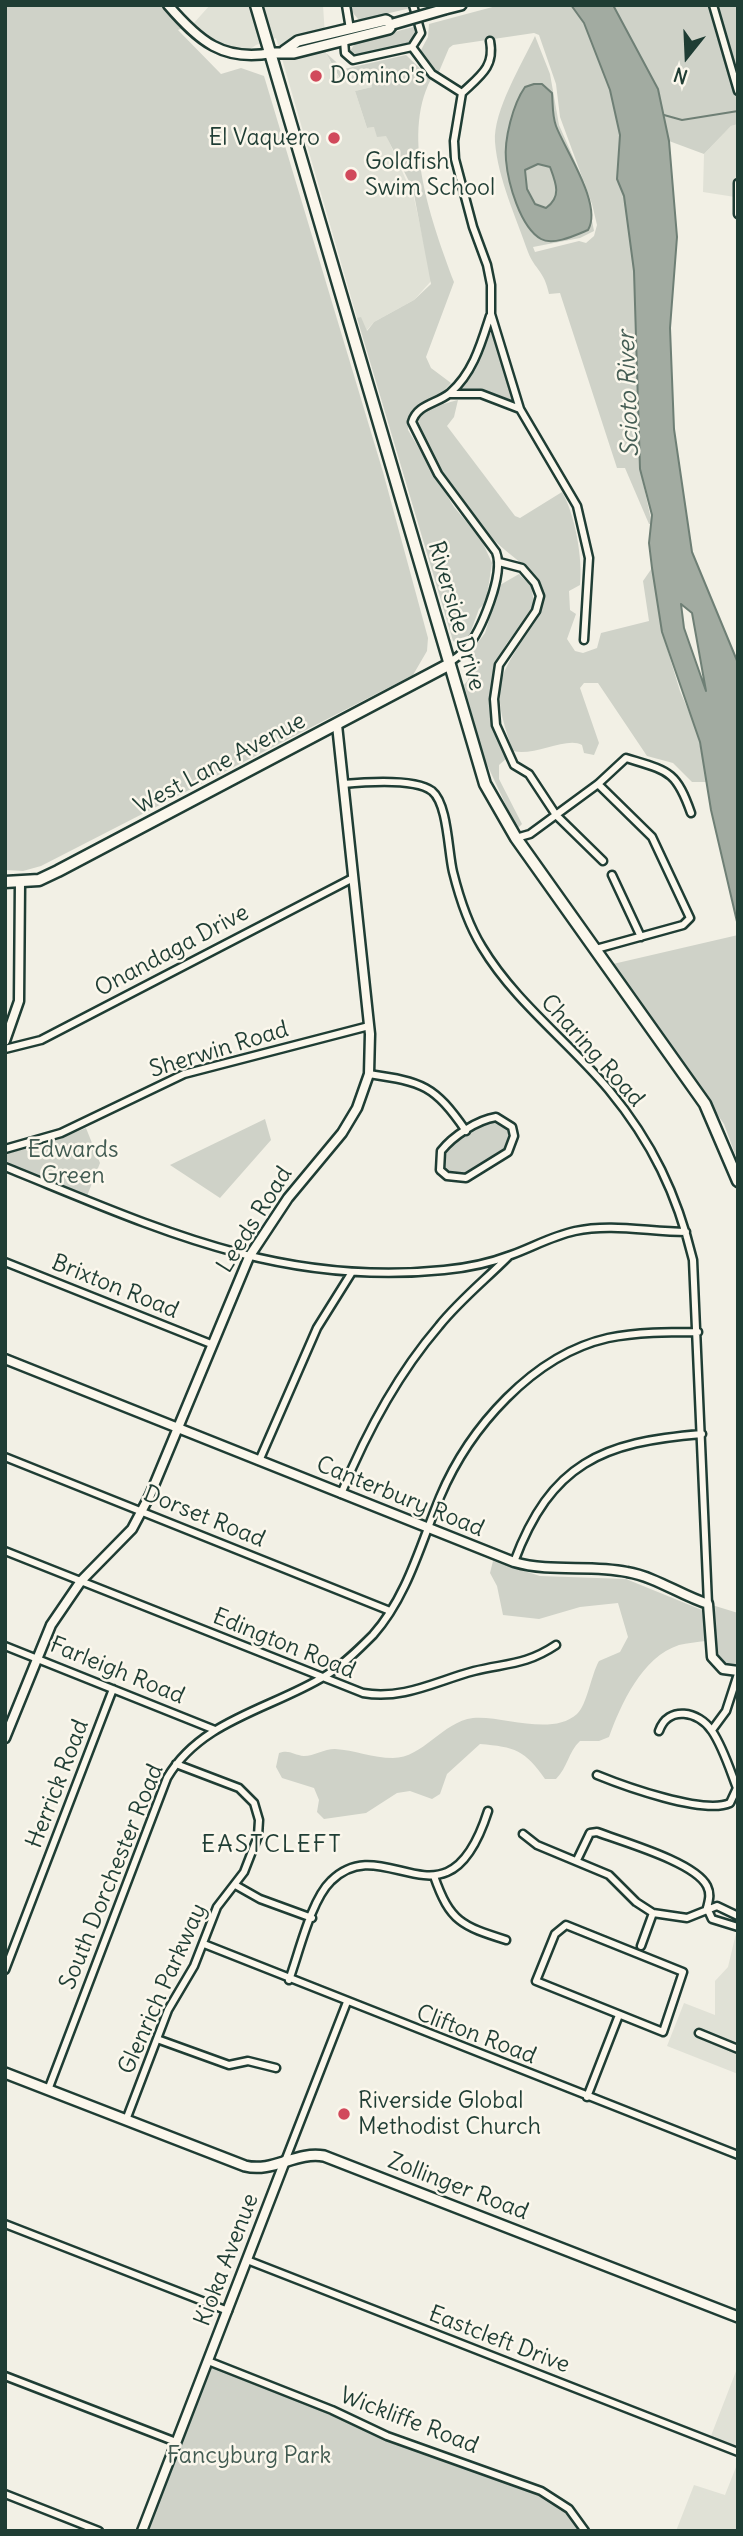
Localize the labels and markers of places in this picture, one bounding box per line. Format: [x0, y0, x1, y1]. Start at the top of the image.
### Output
place label: Domino's [330, 62, 425, 90]
marker: Domino's [308, 68, 324, 84]
place label: El Vaquero [209, 124, 320, 152]
marker: El Vaquero [326, 130, 342, 146]
place label: Goldfish Swim School [365, 148, 495, 202]
marker: Goldfish Swim School [343, 167, 359, 183]
place label: Riverside Global Methodist Church [358, 2087, 541, 2141]
marker: Riverside Global Methodist Church [336, 2106, 352, 2122]

